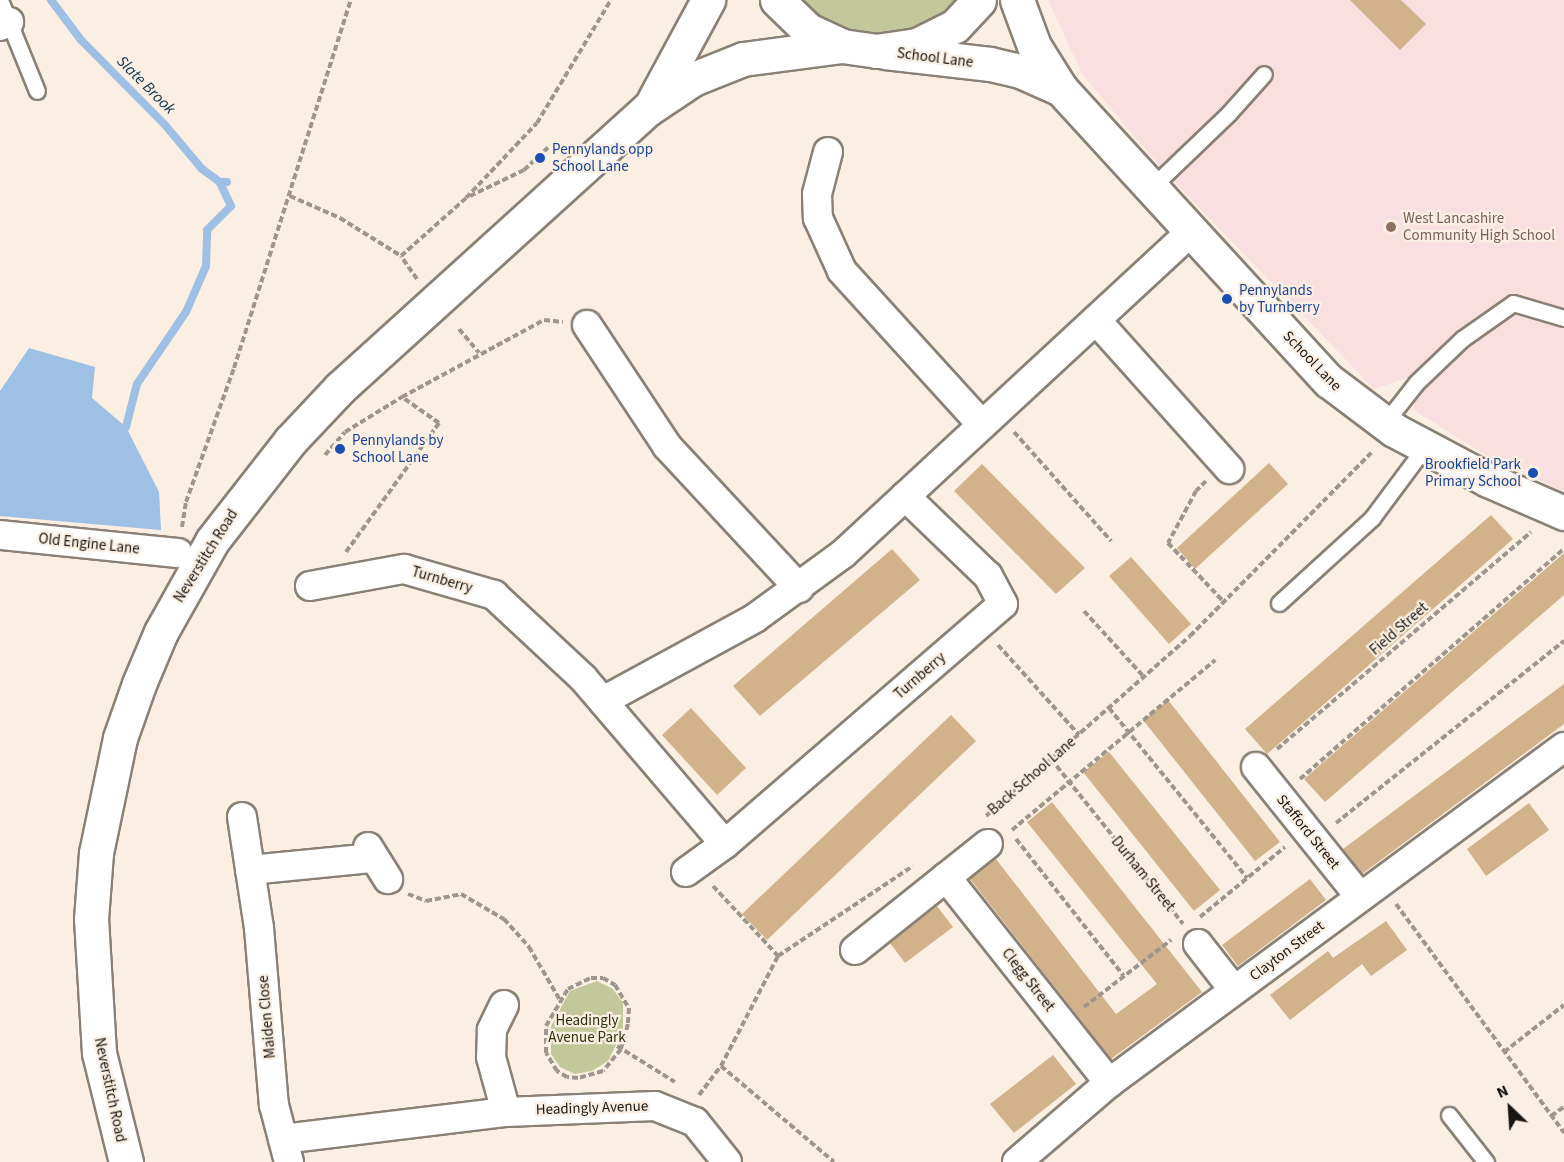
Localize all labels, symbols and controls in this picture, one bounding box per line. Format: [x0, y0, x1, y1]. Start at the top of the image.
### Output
street label: School Lane [896, 44, 974, 72]
water label: Slate Brook [113, 52, 179, 118]
place label: Pennylands opp School Lane [552, 140, 653, 175]
marker: Pennylands opp School Lane [533, 151, 547, 165]
place label: West Lancashire Community High School [1403, 209, 1555, 244]
marker: West Lancashire Community High School [1384, 220, 1398, 234]
place label: Pennylands by Turnberry [1239, 281, 1320, 316]
marker: Pennylands by Turnberry [1220, 292, 1234, 306]
street label: School Lane [1279, 327, 1345, 395]
place label: Pennylands by School Lane [352, 431, 443, 466]
marker: Pennylands by School Lane [333, 442, 347, 456]
place label: Brookfield Park Primary School [1425, 455, 1521, 490]
marker: Brookfield Park Primary School [1526, 466, 1540, 480]
street label: Neverstitch Road [170, 506, 242, 606]
street label: Old Engine Lane [38, 530, 140, 558]
street label: Turnberry [410, 563, 474, 597]
street label: Field Street [1366, 599, 1432, 659]
street label: Turnberry [891, 649, 949, 703]
street label: Back School Lane [984, 733, 1080, 819]
street label: Stafford Street [1273, 791, 1343, 873]
street label: Durham Street [1107, 833, 1179, 915]
street label: Clayton Street [1246, 917, 1328, 985]
street label: Clegg Street [998, 945, 1058, 1015]
street label: Maiden Close [254, 975, 280, 1059]
park label: Headingly Avenue Park [548, 1011, 626, 1046]
street label: Neverstitch Road [90, 1036, 130, 1144]
north arrow [1480, 1078, 1540, 1138]
text: N [1493, 1079, 1512, 1104]
street label: Headingly Avenue [536, 1097, 648, 1119]

